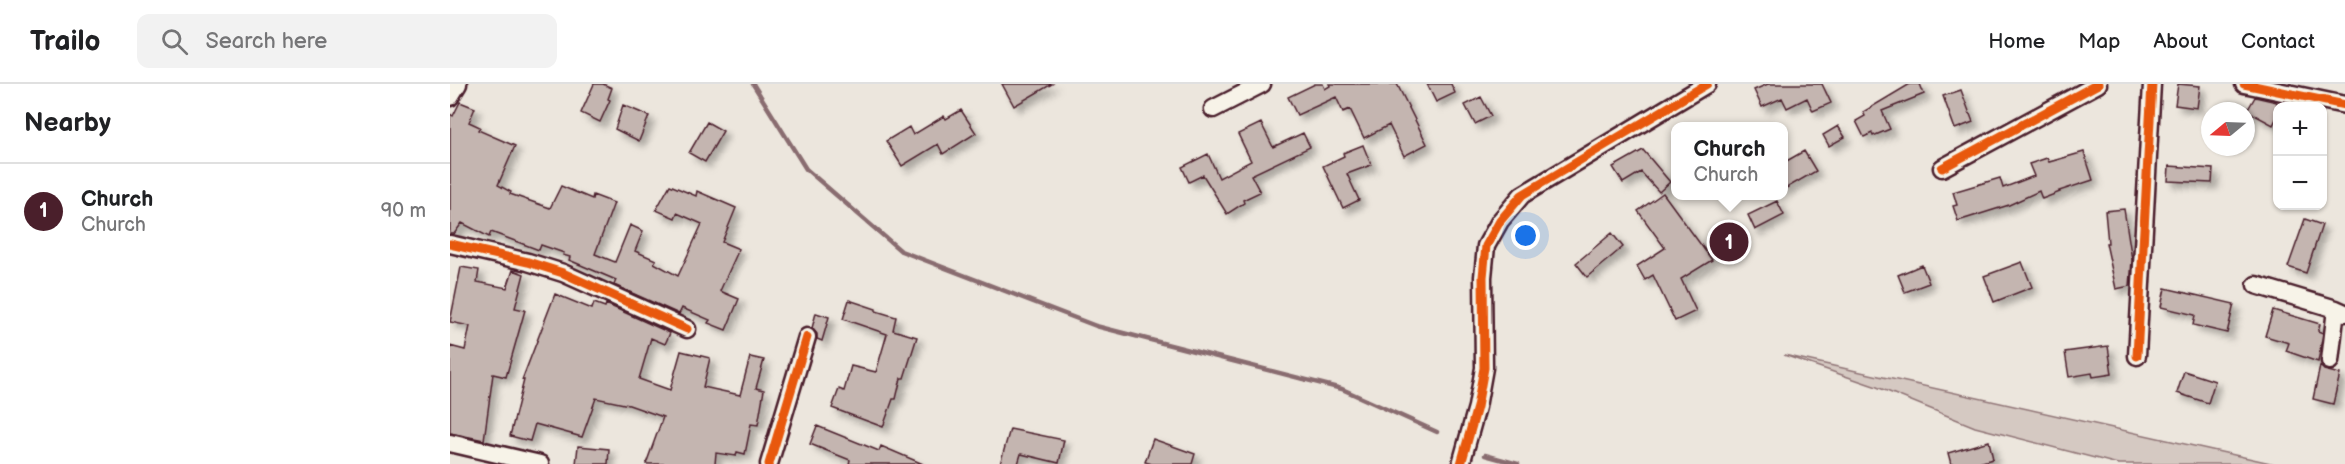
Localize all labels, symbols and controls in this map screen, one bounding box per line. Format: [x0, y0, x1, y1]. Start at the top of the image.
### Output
search box [137, 14, 557, 68]
text: Trailo [30, 25, 101, 58]
icon: search [158, 25, 191, 58]
text: Search here [206, 28, 327, 55]
text: Home [1988, 29, 2045, 54]
text: Map [2078, 29, 2120, 54]
text: About [2153, 29, 2208, 54]
text: Contact [2241, 29, 2315, 54]
north arrow [2201, 102, 2255, 156]
map controls [2273, 102, 2327, 210]
button: + [2273, 102, 2327, 156]
text: Nearby [24, 108, 111, 139]
popup [1671, 122, 1788, 200]
text: Church [1693, 136, 1766, 163]
button: − [2273, 156, 2327, 210]
text: Church [1693, 163, 1758, 187]
text: Church [81, 186, 153, 213]
text: 1 [39, 199, 48, 223]
text: 90 m [381, 199, 426, 223]
text: Church [81, 213, 146, 237]
pin: 1 [1710, 220, 1748, 264]
your location [1511, 221, 1540, 250]

